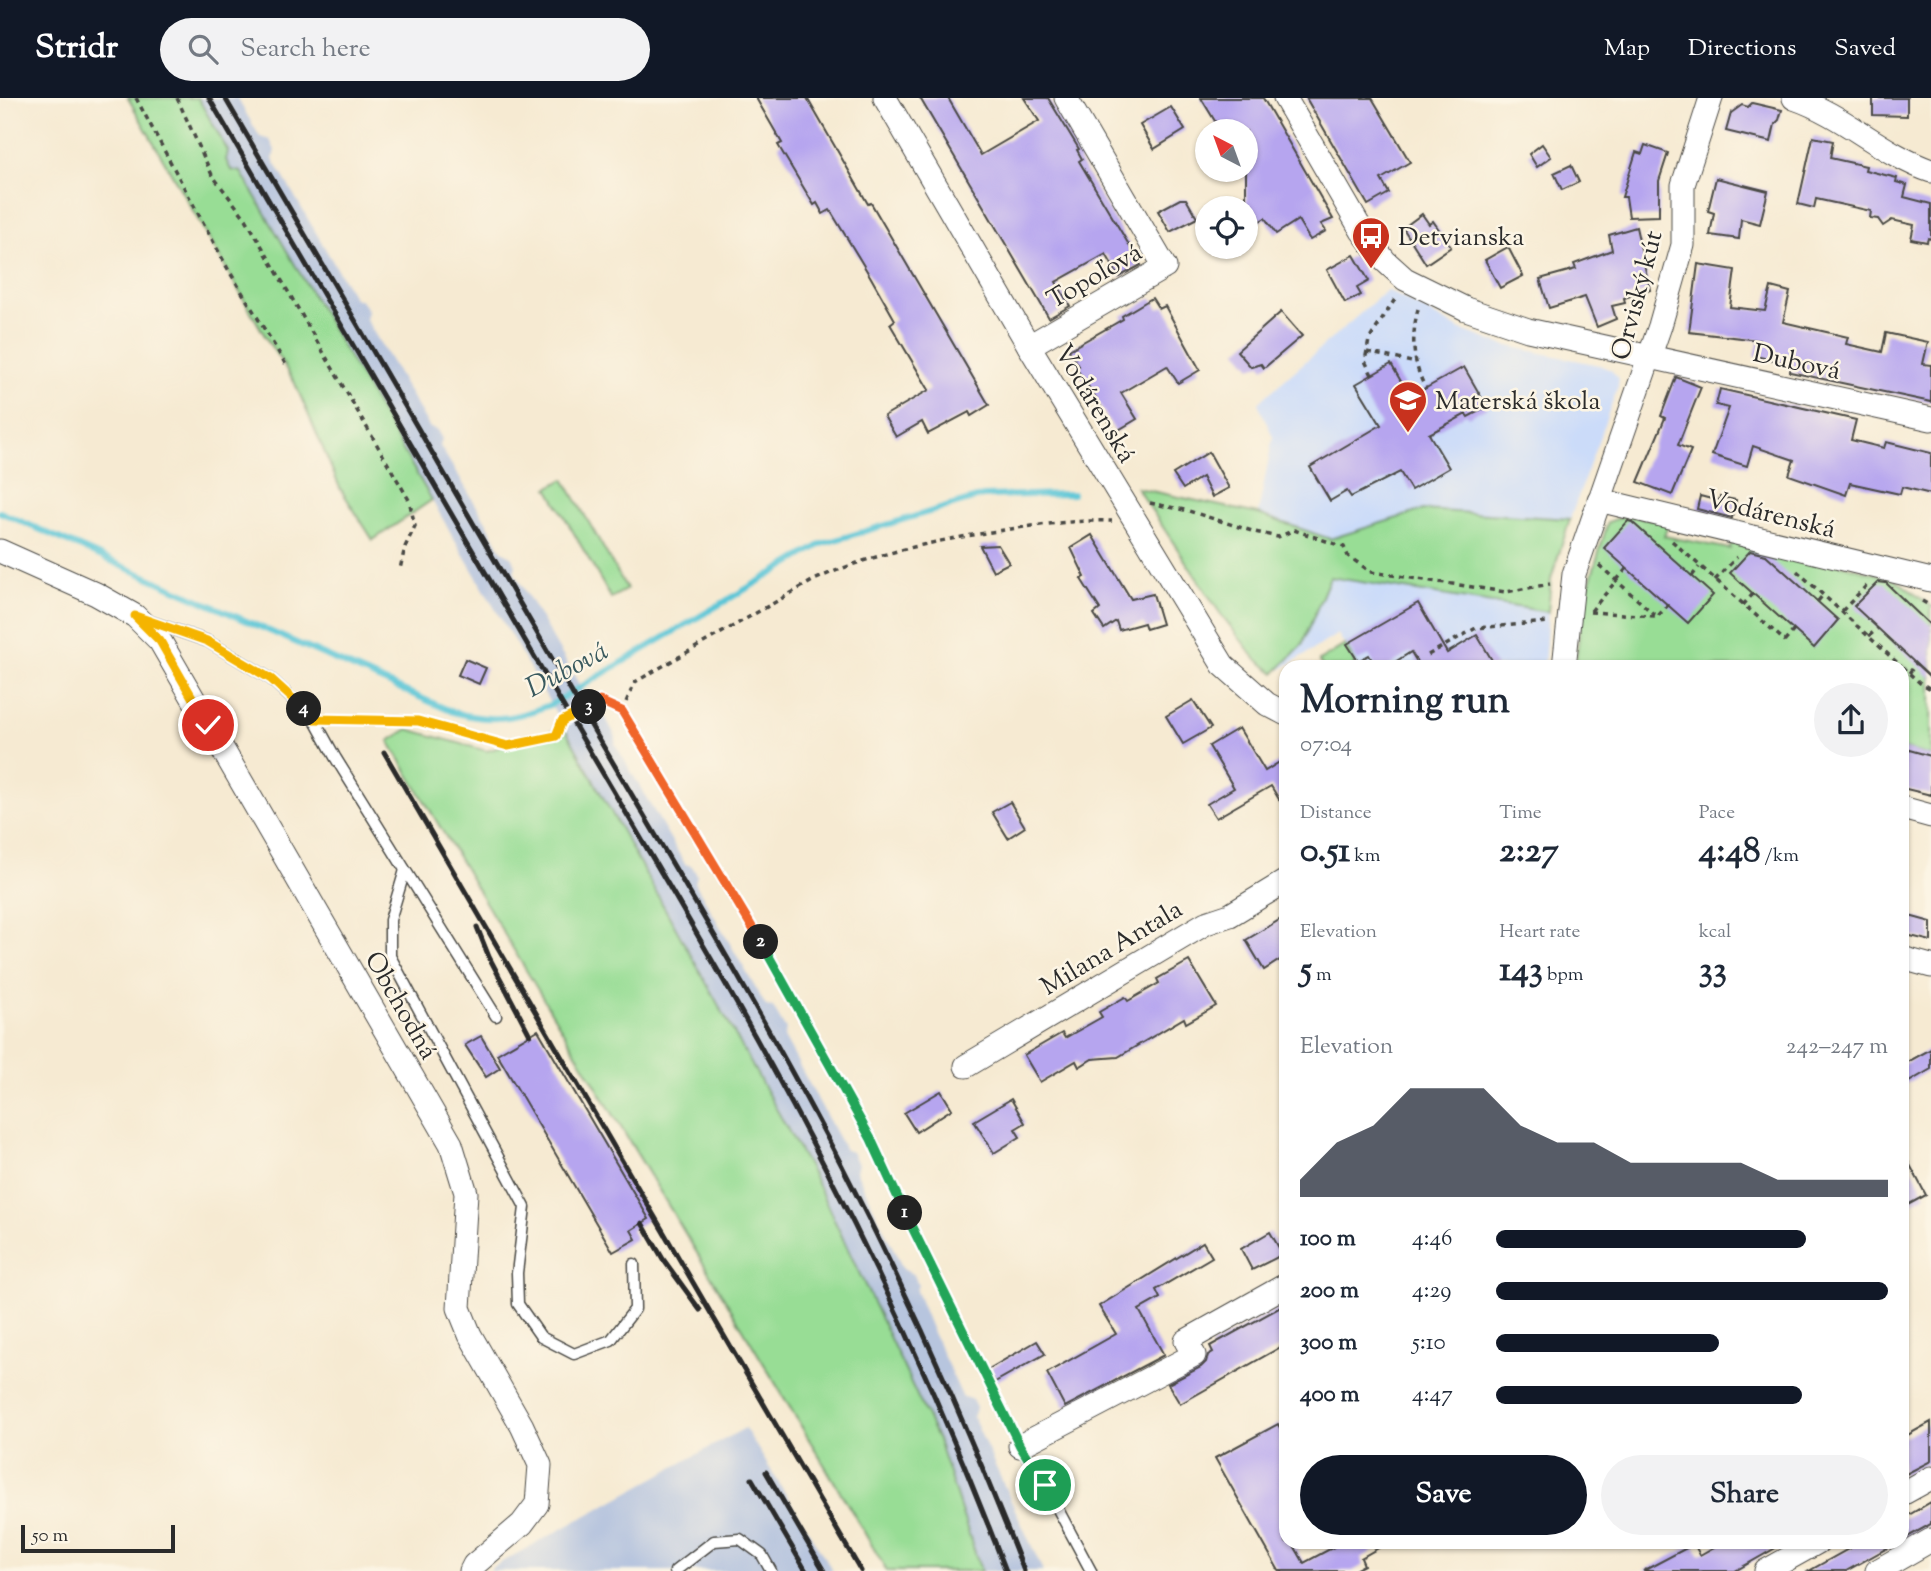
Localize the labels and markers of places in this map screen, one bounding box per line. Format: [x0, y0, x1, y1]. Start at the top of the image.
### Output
bus stop icon: Detvianska [1350, 215, 1392, 270]
place label: Detvianska [1398, 220, 1524, 257]
school or university icon: Materská škola [1387, 379, 1429, 434]
place label: Materská škola [1435, 384, 1601, 421]
pin: 3 [572, 690, 606, 724]
pin: 4 [286, 692, 322, 726]
pin [178, 695, 238, 755]
pin: 2 [744, 924, 778, 960]
pin: 1 [888, 1196, 922, 1230]
pin [1015, 1455, 1075, 1515]

